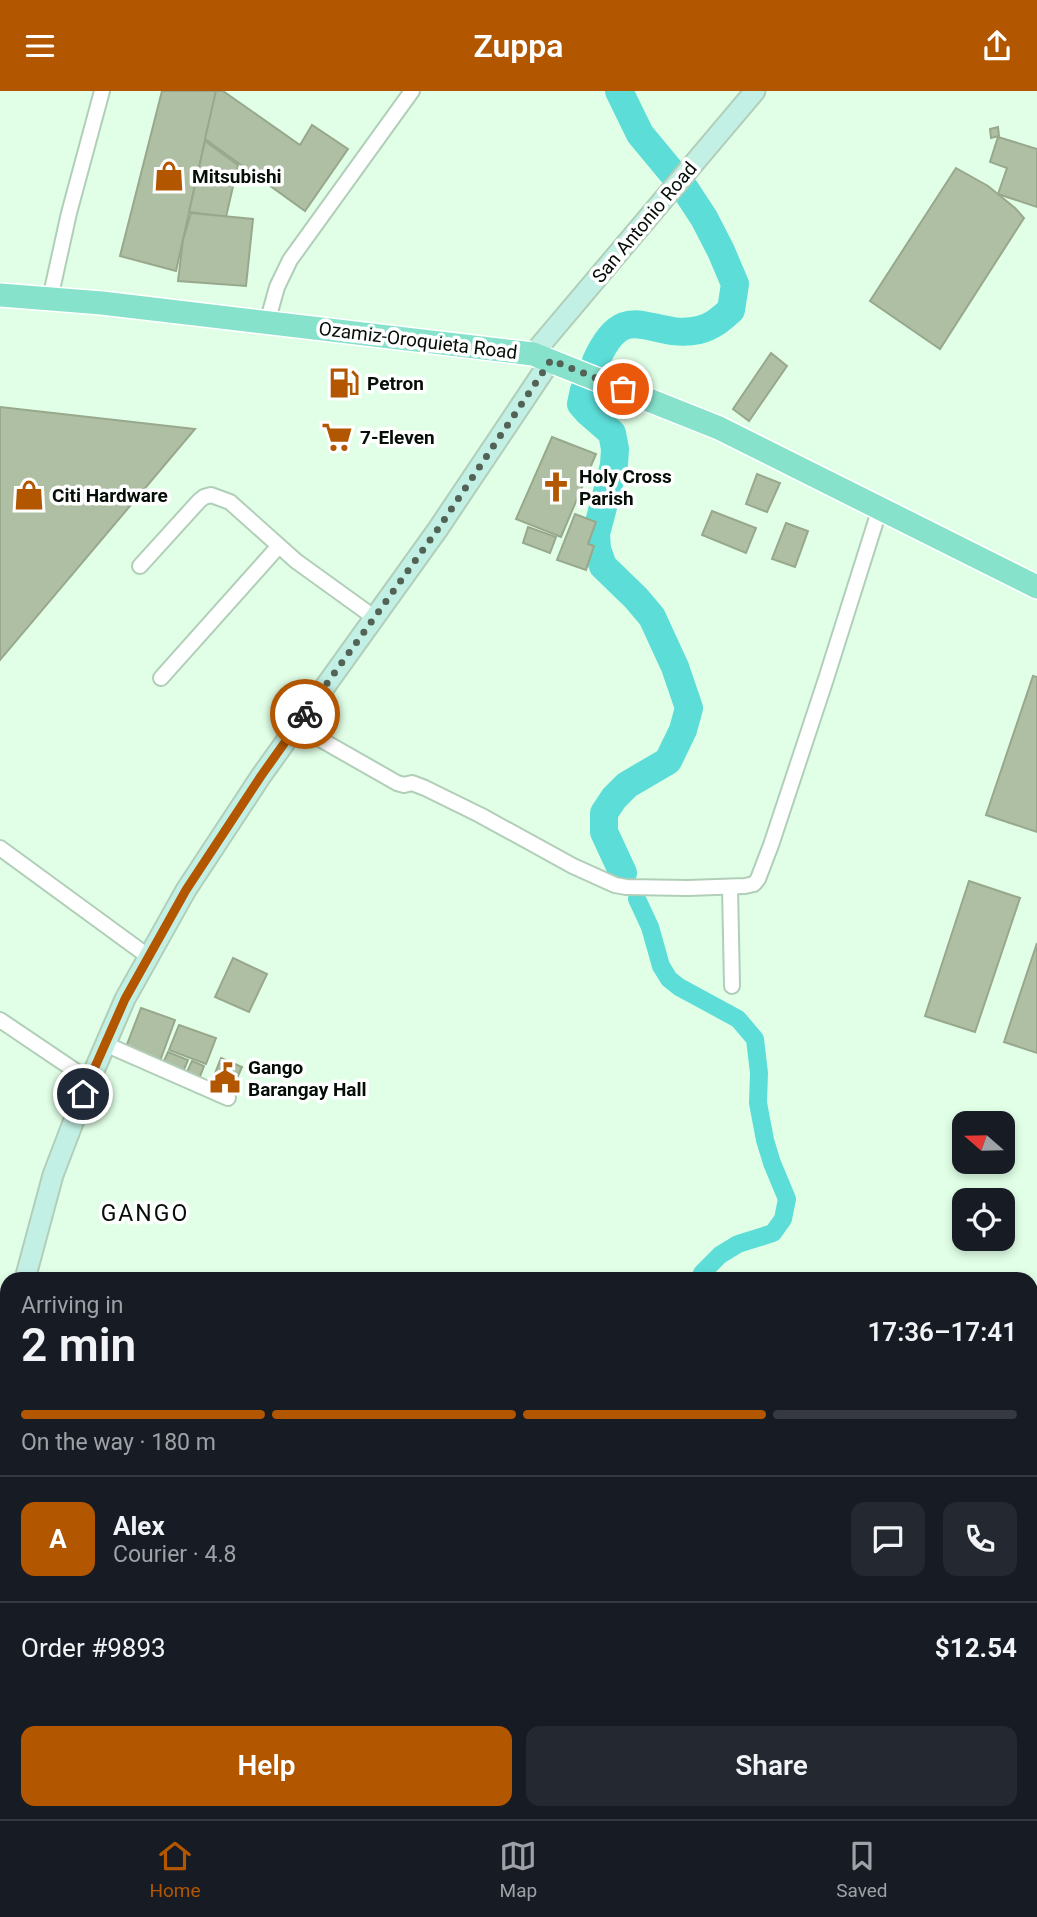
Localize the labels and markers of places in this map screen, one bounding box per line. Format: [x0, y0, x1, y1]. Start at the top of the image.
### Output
shop icon: Mitsubishi [152, 159, 186, 193]
place label: Mitsubishi [192, 165, 282, 188]
pin [593, 359, 653, 419]
fuel station icon: Petron [327, 366, 361, 400]
place label: Petron [367, 372, 424, 395]
supermarket icon: 7-Eleven [320, 420, 354, 454]
place label: 7-Eleven [360, 426, 435, 449]
place label: Holy Cross Parish [579, 465, 672, 510]
church icon: Holy Cross Parish [539, 470, 573, 504]
shop icon: Citi Hardware [12, 478, 46, 512]
place label: Citi Hardware [52, 484, 168, 507]
place label: Gango Barangay Hall [248, 1056, 367, 1101]
public building icon: Gango Barangay Hall [208, 1061, 242, 1095]
pin [53, 1064, 113, 1124]

